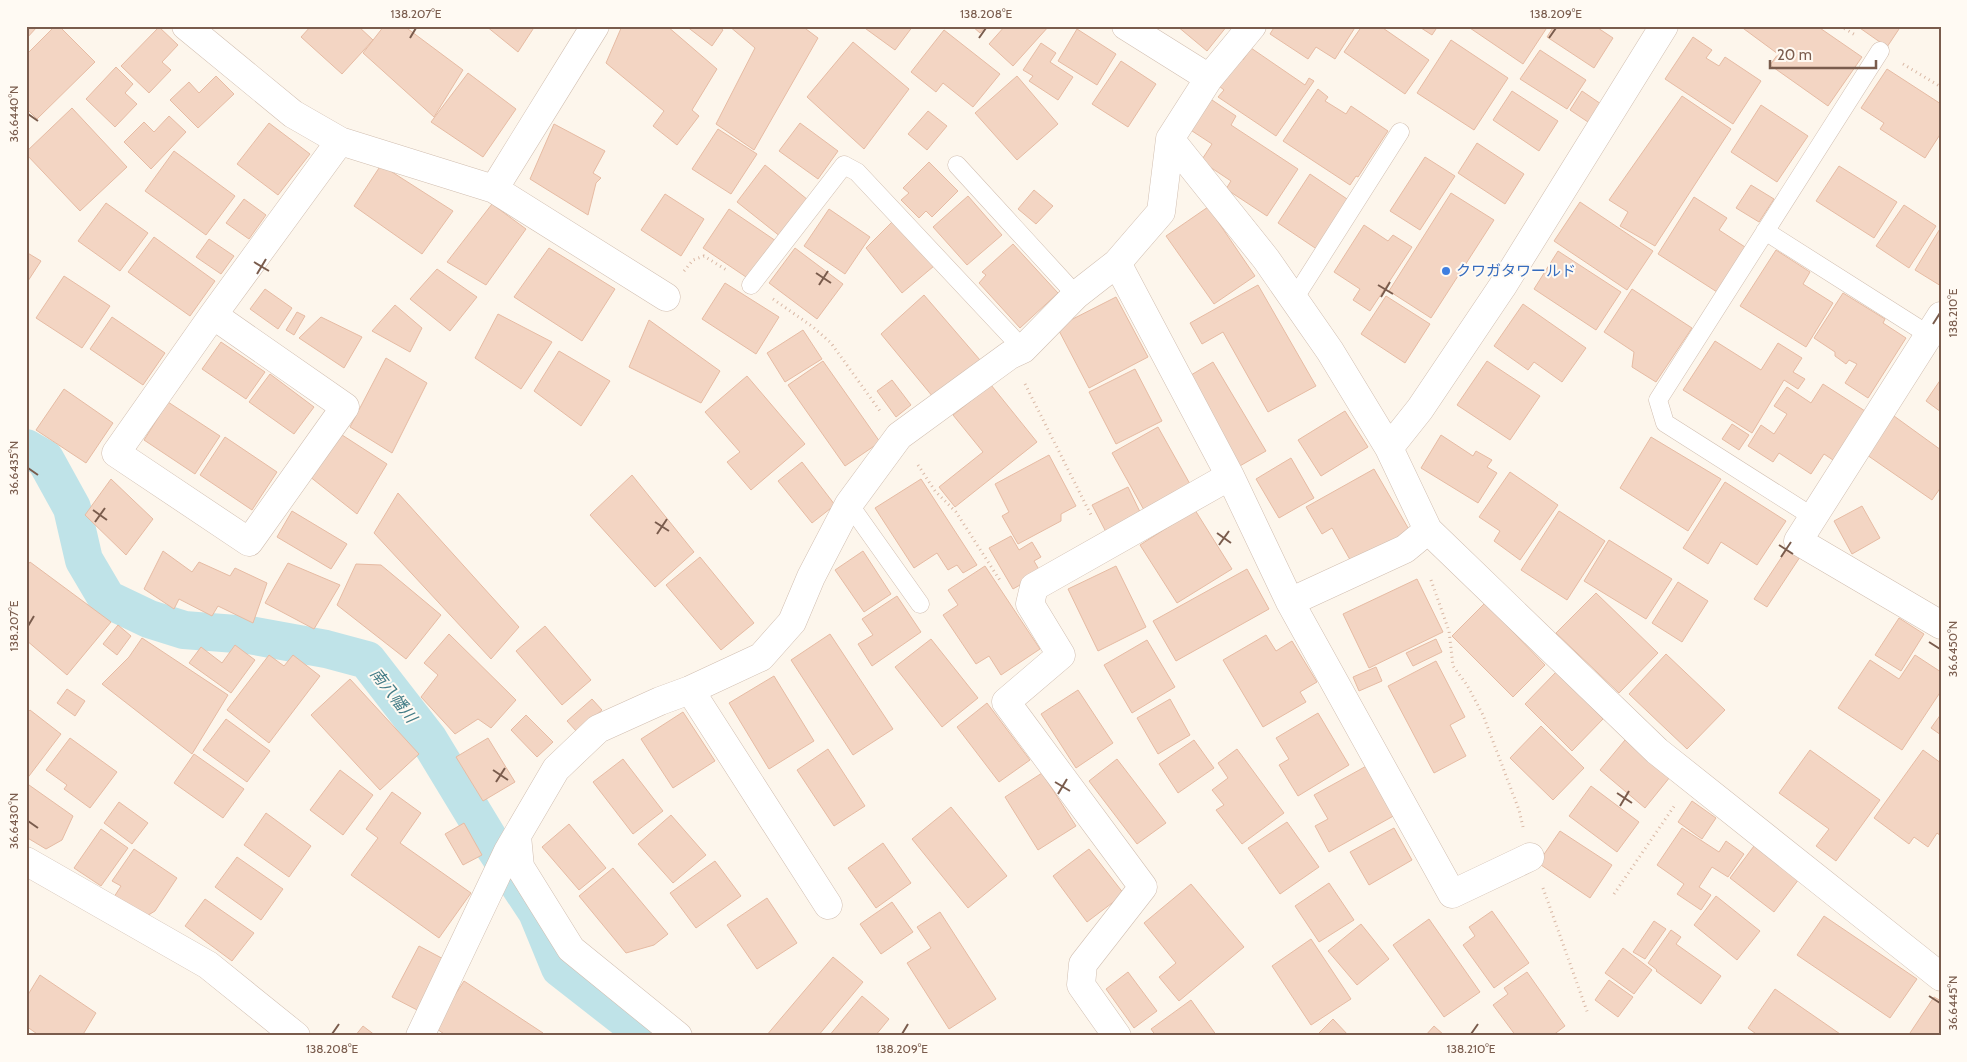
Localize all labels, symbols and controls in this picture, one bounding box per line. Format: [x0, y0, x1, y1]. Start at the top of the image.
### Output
text: 138.207°E [391, 6, 442, 21]
text: 138.208°E [960, 6, 1012, 21]
text: 138.209°E [1530, 6, 1582, 21]
scale bar [1770, 38, 1876, 70]
text: 20 m [1777, 46, 1812, 64]
text: 36.6440°N [6, 86, 21, 142]
place label: クワガタワールド [1456, 262, 1576, 280]
marker: クワガタワールド [1440, 265, 1452, 277]
text: 138.210°E [1945, 288, 1960, 337]
text: 36.6435°N [6, 441, 21, 495]
text: 138.207°E [6, 600, 21, 651]
text: 36.6450°N [1945, 621, 1960, 677]
water label: 南八幡川 [366, 664, 422, 728]
text: 36.6430°N [6, 793, 21, 849]
text: 36.6445°N [1945, 976, 1960, 1030]
text: 138.208°E [306, 1041, 358, 1056]
text: 138.209°E [876, 1041, 928, 1056]
text: 138.210°E [1447, 1041, 1496, 1056]

